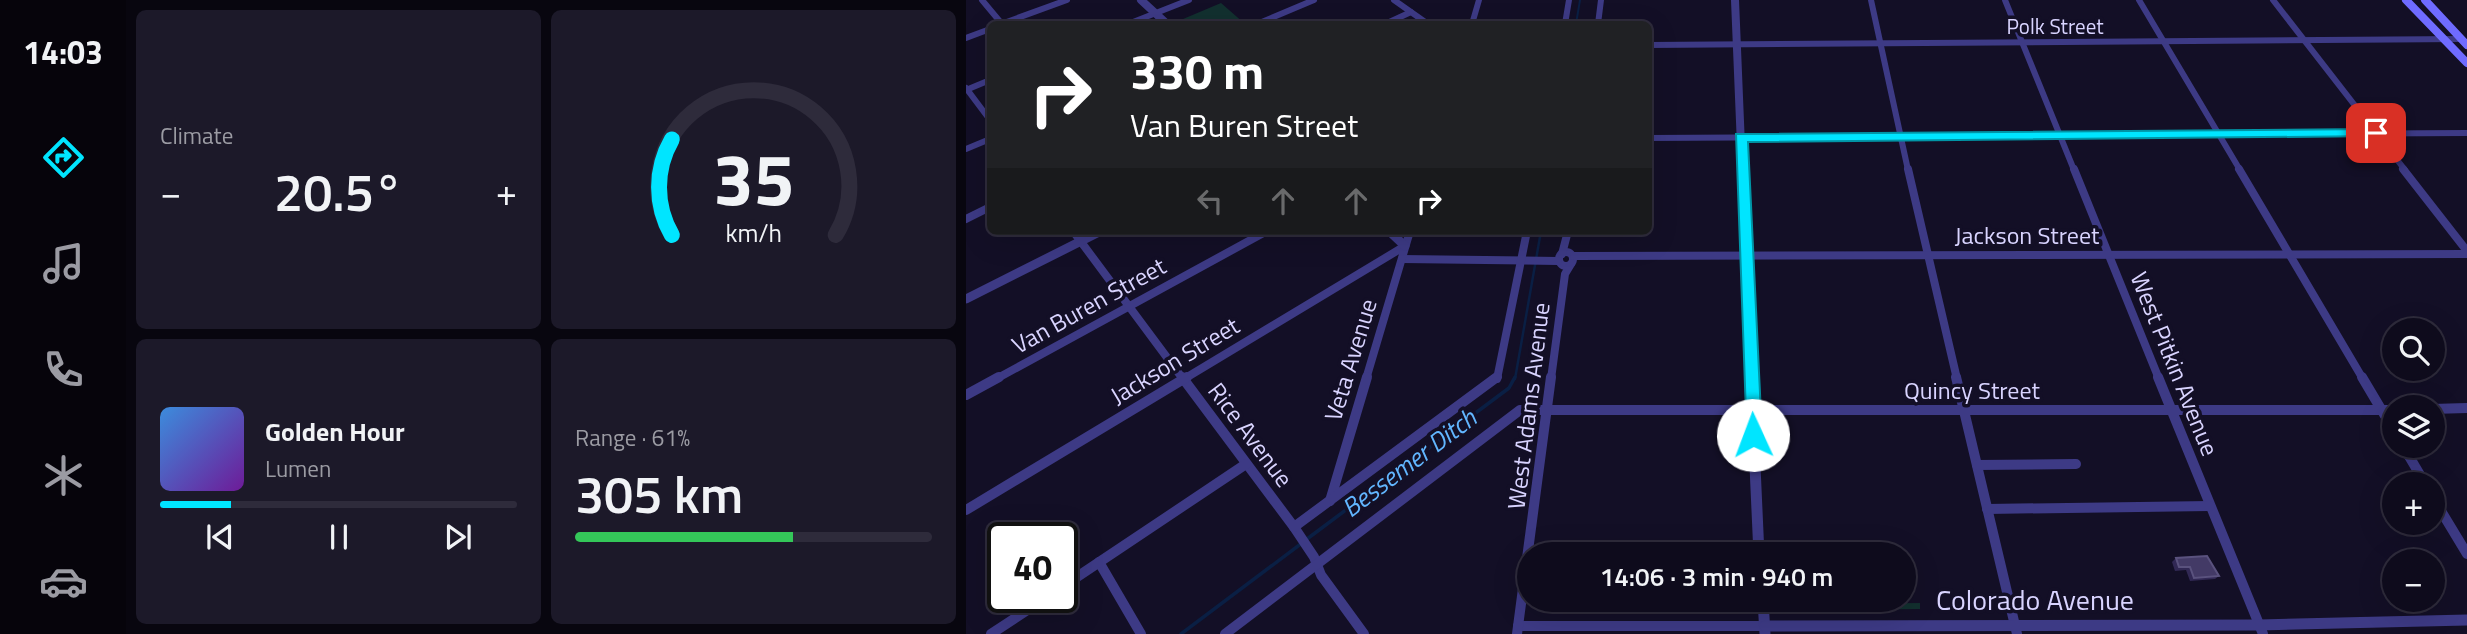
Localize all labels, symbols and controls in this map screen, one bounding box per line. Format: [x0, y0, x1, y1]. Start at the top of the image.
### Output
street label: Polk Street [2006, 10, 2104, 42]
text: 14:03 [23, 28, 103, 76]
text: 330 m [1130, 33, 1264, 108]
icon: right [1015, 49, 1106, 140]
text: Van Buren Street [1130, 101, 1358, 149]
pin [2346, 103, 2406, 163]
icon: arrive [2357, 114, 2395, 152]
text: Climate [160, 118, 233, 153]
text: 35 [713, 124, 794, 234]
icon: directions [39, 133, 88, 182]
text: 20.5° [274, 152, 403, 231]
text: − [160, 163, 181, 221]
text: + [496, 163, 517, 221]
icon: left [1191, 182, 1229, 220]
icon: ahead [1264, 182, 1302, 220]
icon: ahead [1337, 182, 1375, 220]
icon: right [1410, 182, 1448, 220]
text: km/h [725, 214, 782, 252]
street label: Jackson Street [1955, 217, 2100, 253]
icon: music [39, 239, 88, 288]
street label: Van Buren Street [1005, 248, 1173, 362]
street label: West Pitkin Avenue [2122, 266, 2228, 461]
street label: Veta Avenue [1314, 294, 1386, 425]
street label: West Adams Avenue [1497, 300, 1559, 511]
street label: Jackson Street [1103, 307, 1246, 413]
map controls [2382, 318, 2445, 612]
button: search [2382, 318, 2445, 381]
icon: phone [39, 345, 88, 394]
street label: Quincy Street [1904, 372, 2041, 408]
street label: Rice Avenue [1199, 375, 1302, 494]
button: layers [2382, 395, 2445, 458]
water label: Bessemer Ditch [1333, 398, 1485, 526]
position arrow [1716, 398, 1790, 472]
text: Golden Hour [265, 412, 405, 451]
text: Range · 61% [575, 420, 690, 455]
icon: climate [39, 451, 88, 500]
text: Lumen [265, 451, 331, 486]
text: 305 km [575, 454, 743, 533]
button: + [2382, 472, 2445, 535]
icon: previous [201, 518, 239, 556]
icon: pause [320, 518, 358, 556]
icon: next [439, 518, 477, 556]
speed limit sign: 40 [987, 522, 1078, 613]
button: − [2382, 549, 2445, 612]
icon: car [39, 557, 88, 606]
text: 14:06 · 3 min · 940 m [1600, 557, 1833, 596]
street label: Colorado Avenue [1936, 578, 2134, 621]

